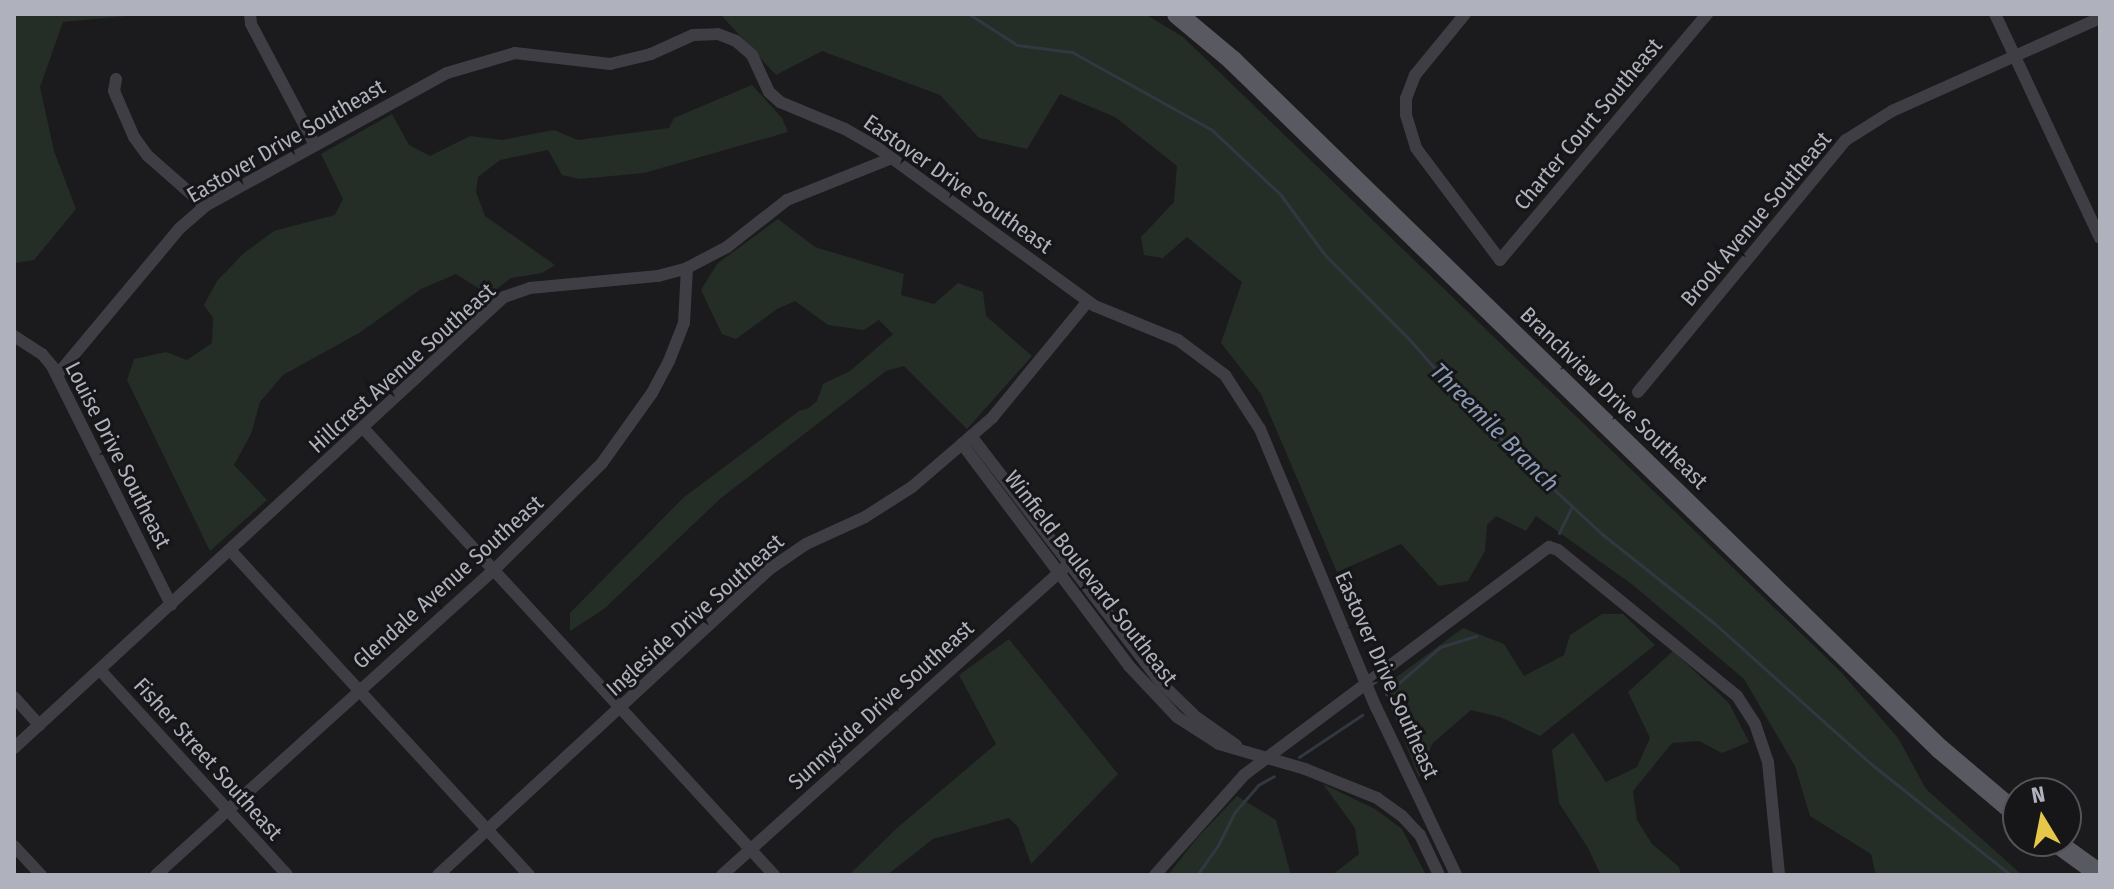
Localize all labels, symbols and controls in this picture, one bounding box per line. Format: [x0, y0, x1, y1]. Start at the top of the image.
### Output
street label: Charter Court Southeast [1508, 33, 1668, 215]
street label: Eastover Drive Southeast [182, 74, 390, 208]
street label: Eastover Drive Southeast [859, 109, 1057, 259]
street label: Brook Avenue Southeast [1675, 126, 1837, 312]
street label: Hillcrest Avenue Southeast [303, 277, 501, 459]
street label: Branchview Drive Southeast [1515, 302, 1713, 494]
street label: Louise Drive Southeast [60, 357, 176, 553]
water label: Threemile Branch [1424, 358, 1564, 498]
street label: Winfield Boulevard Southeast [999, 465, 1183, 691]
street label: Glendale Avenue Southeast [347, 490, 549, 674]
street label: Ingleside Drive Southeast [601, 528, 789, 702]
street label: Eastover Drive Southeast [1329, 567, 1445, 783]
street label: Sunnyside Drive Southeast [783, 615, 979, 795]
street label: Fisher Street Southeast [128, 672, 288, 846]
north arrow [2002, 777, 2082, 857]
text: N [2029, 780, 2047, 809]

